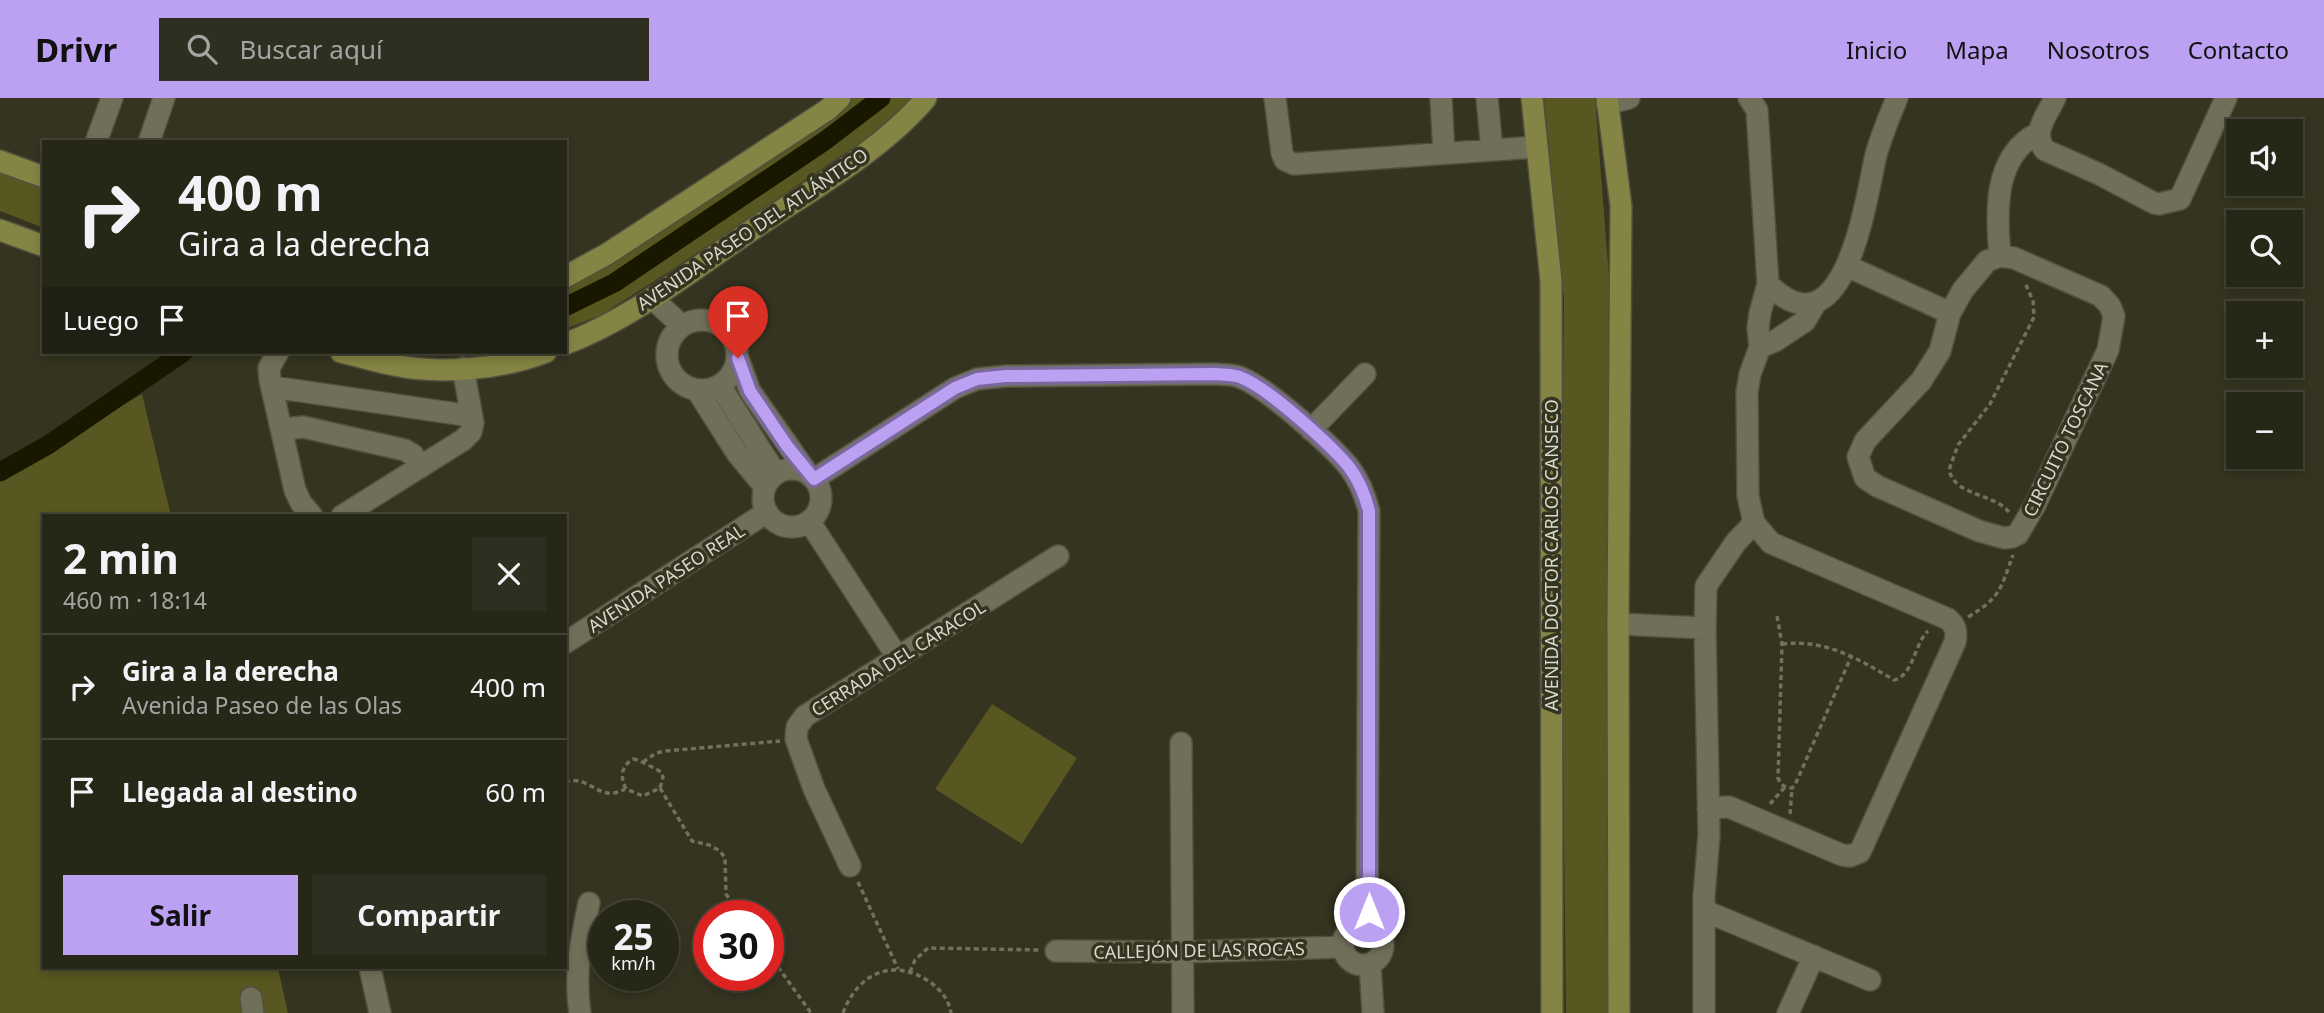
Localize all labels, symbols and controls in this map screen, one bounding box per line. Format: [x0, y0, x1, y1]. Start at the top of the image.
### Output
search box [159, 18, 649, 81]
text: Drivr [35, 27, 117, 72]
icon: search [183, 30, 221, 68]
text: Buscar aquí [239, 31, 383, 67]
text: Inicio [1846, 33, 1907, 66]
text: Mapa [1945, 33, 2009, 66]
text: Nosotros [2047, 33, 2150, 66]
text: Contacto [2188, 33, 2289, 66]
map controls [2226, 119, 2303, 469]
button: sound [2226, 119, 2303, 196]
street label: AVENIDA PASEO DEL ATLÁNTICO [632, 143, 872, 315]
text: 400 m [178, 159, 323, 225]
icon: right [63, 168, 154, 259]
button: search [2226, 210, 2303, 287]
text: Gira a la derecha [178, 222, 431, 265]
pin [708, 286, 768, 358]
icon: arrive [719, 297, 757, 335]
icon: arrive [153, 301, 191, 339]
button: + [2226, 301, 2303, 378]
text: Luego [63, 302, 139, 338]
street label: CIRCUITO TOSCANA [2017, 357, 2113, 520]
button: − [2226, 392, 2303, 469]
street label: AVENIDA DOCTOR CARLOS CANSECO [1539, 399, 1563, 711]
street label: AVENIDA PASEO REAL [583, 518, 749, 638]
text: 2 min [63, 529, 179, 586]
button: close [472, 537, 546, 611]
text: 460 m · 18:14 [63, 584, 207, 616]
street label: CERRADA DEL CARACOL [806, 595, 990, 721]
text: Gira a la derecha [122, 653, 339, 689]
icon: right [63, 668, 101, 706]
text: 400 m [470, 669, 546, 705]
text: Avenida Paseo de las Olas [122, 689, 402, 721]
icon: arrive [63, 773, 101, 811]
text: Llegada al destino [122, 774, 358, 810]
text: 60 m [485, 774, 546, 810]
button: Salir [63, 875, 298, 955]
button: Compartir [312, 875, 546, 955]
position arrow [1332, 875, 1406, 949]
speed limit sign: 30 [693, 900, 784, 991]
text: 25 [613, 913, 654, 960]
street label: CALLEJÓN DE LAS ROCAS [1093, 936, 1305, 964]
text: km/h [611, 951, 656, 975]

